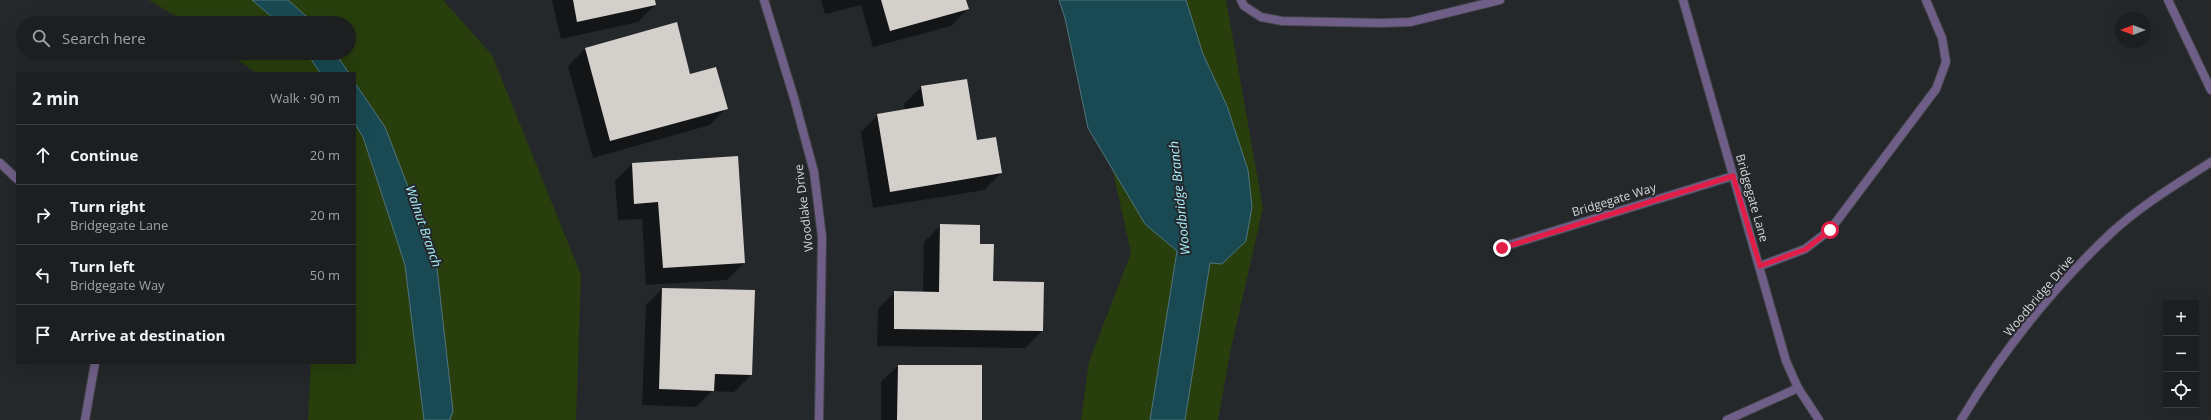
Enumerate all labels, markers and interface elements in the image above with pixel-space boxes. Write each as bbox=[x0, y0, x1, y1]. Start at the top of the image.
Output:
north arrow bbox=[2115, 12, 2151, 48]
search box bbox=[16, 16, 356, 60]
icon: search bbox=[30, 27, 52, 49]
text: Search here bbox=[62, 28, 146, 48]
text: 2 min bbox=[32, 87, 79, 110]
text: Walk · 90 m bbox=[270, 89, 340, 107]
water label: Woodbridge Branch bbox=[1164, 140, 1194, 256]
icon: ahead bbox=[32, 144, 54, 166]
text: Continue bbox=[70, 145, 138, 165]
text: 20 m bbox=[310, 146, 340, 164]
street label: Bridgegate Lane bbox=[1732, 152, 1773, 244]
street label: Woodlake Drive bbox=[790, 163, 817, 253]
street label: Bridgegate Way bbox=[1570, 178, 1659, 220]
water label: Walnut Branch bbox=[402, 183, 446, 269]
text: Turn right bbox=[70, 196, 145, 216]
icon: right bbox=[32, 204, 54, 226]
text: 20 m bbox=[310, 206, 340, 224]
text: Bridgegate Lane bbox=[70, 216, 168, 234]
route start bbox=[1821, 221, 1839, 239]
route end bbox=[1493, 239, 1511, 257]
street label: Woodbridge Drive bbox=[2000, 251, 2078, 340]
text: Turn left bbox=[70, 256, 135, 276]
icon: left bbox=[32, 264, 54, 286]
text: 50 m bbox=[310, 266, 340, 284]
text: Bridgegate Way bbox=[70, 276, 165, 294]
map controls bbox=[2163, 300, 2199, 408]
button: + bbox=[2163, 300, 2199, 336]
icon: arrive bbox=[32, 324, 54, 346]
text: Arrive at destination bbox=[70, 325, 225, 345]
button: − bbox=[2163, 336, 2199, 372]
button: locate bbox=[2163, 372, 2199, 408]

